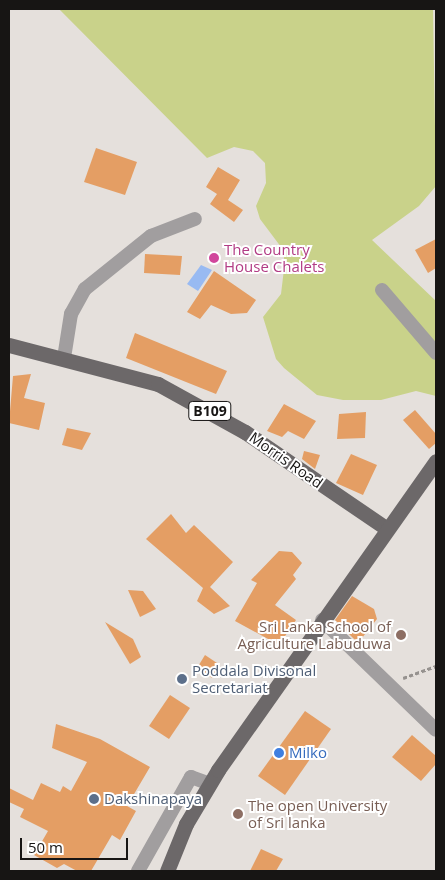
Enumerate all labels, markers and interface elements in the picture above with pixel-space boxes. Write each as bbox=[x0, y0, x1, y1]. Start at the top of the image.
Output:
place label: The Country House Chalets bbox=[224, 240, 324, 275]
marker: The Country House Chalets bbox=[208, 252, 220, 264]
road number: B109 bbox=[188, 400, 232, 422]
street label: Morris Road bbox=[246, 428, 326, 492]
place label: Sri Lanka School of Agriculture Labuduwa bbox=[237, 617, 391, 652]
marker: Sri Lanka School of Agriculture Labuduwa bbox=[395, 629, 407, 641]
place label: Poddala Divisonal Secretariat bbox=[192, 661, 316, 696]
marker: Poddala Divisonal Secretariat bbox=[176, 673, 188, 685]
place label: Milko bbox=[289, 744, 327, 762]
marker: Milko bbox=[273, 747, 285, 759]
place label: Dakshinapaya bbox=[104, 790, 202, 808]
marker: Dakshinapaya bbox=[88, 793, 100, 805]
place label: The open University of Sri lanka bbox=[248, 796, 387, 831]
marker: The open University of Sri lanka bbox=[232, 808, 244, 820]
scale bar bbox=[22, 828, 130, 860]
text: 50 m bbox=[28, 837, 63, 857]

